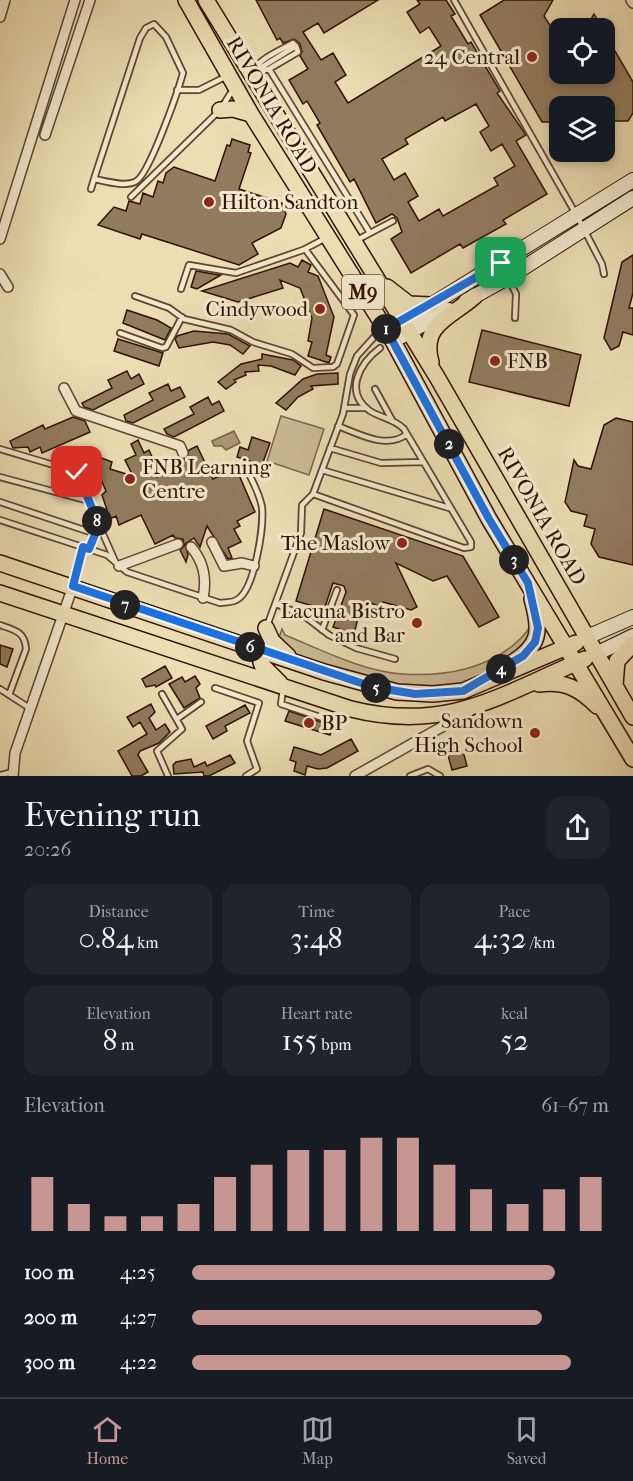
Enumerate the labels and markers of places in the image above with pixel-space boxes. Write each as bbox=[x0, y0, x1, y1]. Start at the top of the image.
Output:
place label: 24 Central bbox=[424, 45, 520, 69]
marker: 24 Central bbox=[525, 50, 539, 64]
place label: Hilton Sandton bbox=[221, 190, 358, 214]
marker: Hilton Sandton bbox=[202, 195, 216, 209]
pin bbox=[475, 237, 526, 288]
place label: Cindywood bbox=[205, 297, 309, 321]
marker: Cindywood bbox=[313, 302, 327, 316]
pin: 1 bbox=[371, 314, 401, 344]
place label: FNB bbox=[507, 349, 548, 373]
marker: FNB bbox=[488, 354, 502, 368]
pin: 2 bbox=[434, 429, 464, 459]
pin bbox=[51, 446, 102, 497]
place label: FNB Learning Centre bbox=[142, 455, 272, 503]
marker: FNB Learning Centre bbox=[123, 472, 137, 486]
pin: 8 bbox=[82, 506, 112, 536]
place label: The Maslow bbox=[281, 531, 391, 555]
marker: The Maslow bbox=[395, 536, 409, 550]
pin: 3 bbox=[499, 545, 529, 575]
pin: 7 bbox=[110, 590, 140, 620]
place label: Lacuna Bistro and Bar bbox=[280, 599, 405, 647]
marker: Lacuna Bistro and Bar bbox=[410, 616, 424, 630]
pin: 6 bbox=[235, 632, 265, 662]
pin: 4 bbox=[486, 654, 516, 684]
pin: 5 bbox=[361, 673, 391, 703]
place label: Sandown High School bbox=[414, 709, 523, 757]
place label: BP bbox=[321, 711, 348, 735]
marker: BP bbox=[302, 716, 316, 730]
marker: Sandown High School bbox=[528, 726, 542, 740]

